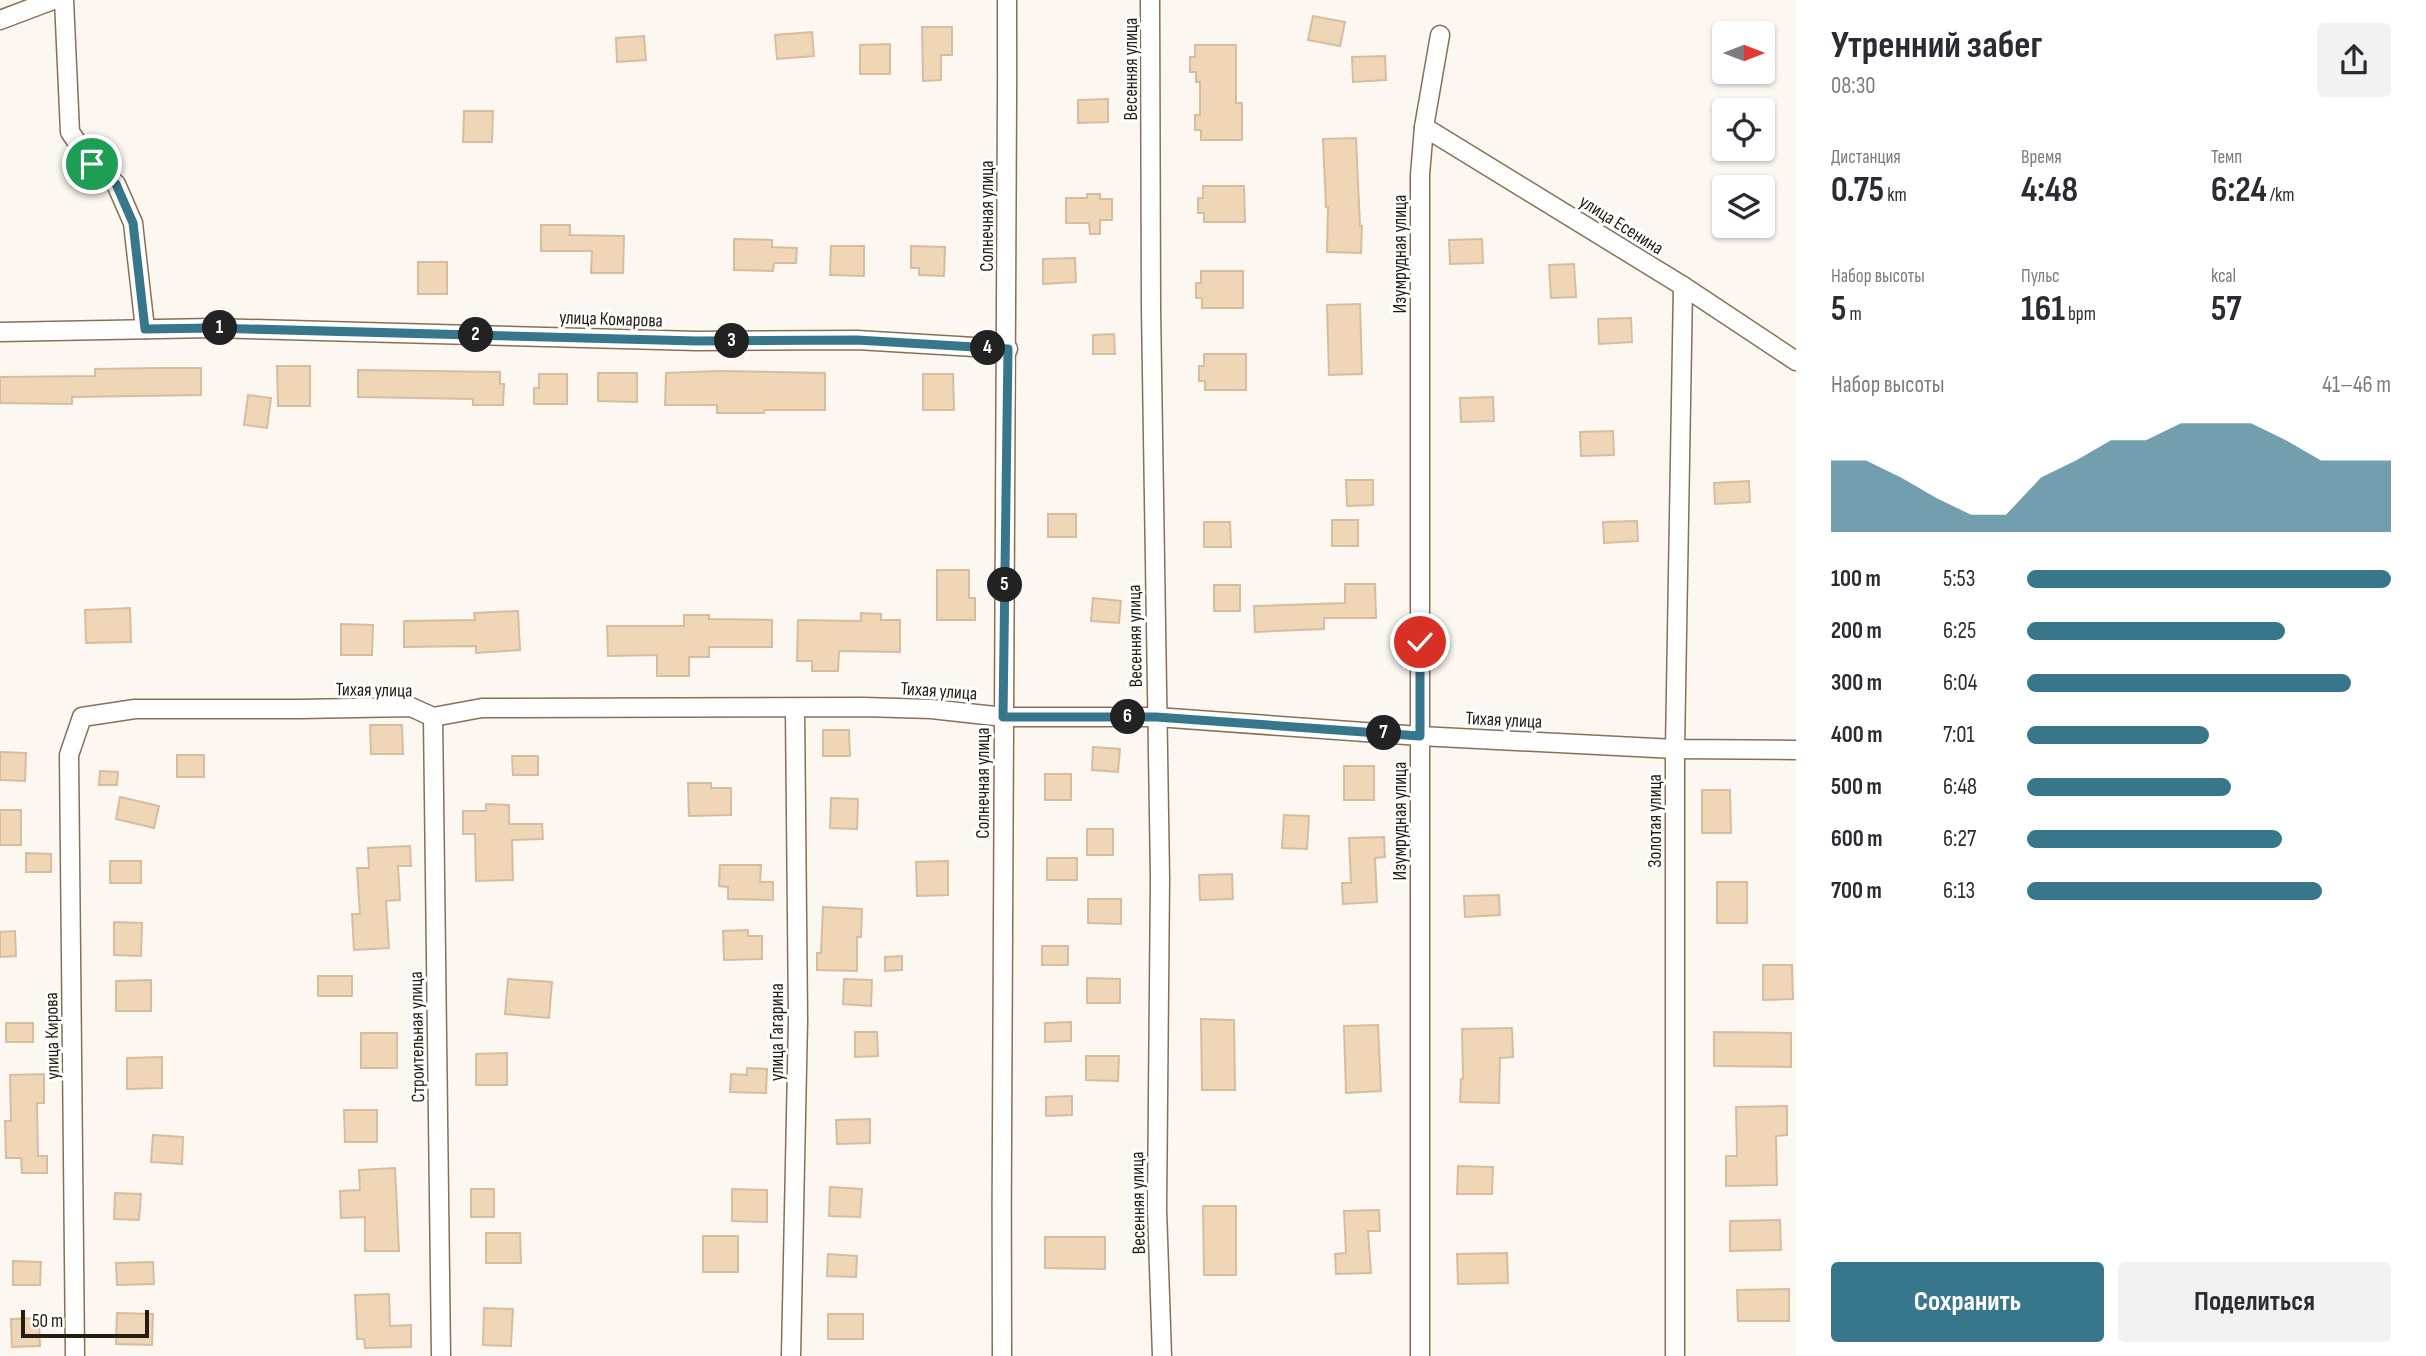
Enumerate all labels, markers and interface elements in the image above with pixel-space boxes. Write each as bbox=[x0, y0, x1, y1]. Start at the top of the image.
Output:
street label: Весенняя улица bbox=[1120, 18, 1143, 120]
north arrow bbox=[1712, 21, 1774, 84]
map controls bbox=[1712, 21, 1775, 238]
text: Утренний забег bbox=[1831, 23, 2042, 68]
button: share bbox=[2317, 23, 2391, 97]
text: 08:30 bbox=[1831, 72, 1876, 100]
button: locate bbox=[1712, 98, 1775, 161]
pin bbox=[62, 134, 122, 194]
icon: arrive bbox=[73, 145, 111, 183]
text: Дистанция bbox=[1831, 146, 1901, 169]
text: Время bbox=[2021, 146, 2062, 169]
text: Темп bbox=[2211, 146, 2242, 169]
street label: Солнечная улица bbox=[976, 160, 999, 272]
text: 0.75 bbox=[1831, 169, 1884, 212]
text: 4:48 bbox=[2021, 169, 2078, 212]
text: 6:24 bbox=[2211, 169, 2267, 212]
button: layers bbox=[1712, 175, 1775, 238]
text: km bbox=[1884, 184, 1907, 207]
text: /km bbox=[2267, 184, 2295, 207]
street label: улица Есенина bbox=[1575, 190, 1667, 260]
street label: Изумрудная улица bbox=[1389, 195, 1412, 313]
text: Набор высоты bbox=[1831, 265, 1925, 288]
text: Пульс bbox=[2021, 265, 2060, 288]
text: kcal bbox=[2211, 265, 2236, 288]
text: 5 bbox=[1831, 288, 1846, 331]
text: 161 bbox=[2021, 288, 2065, 331]
text: 57 bbox=[2211, 288, 2242, 331]
text: m bbox=[1846, 303, 1862, 326]
text: bpm bbox=[2065, 303, 2096, 326]
street label: улица Комарова bbox=[559, 306, 663, 333]
pin: 1 bbox=[202, 310, 238, 346]
text: 1 bbox=[216, 316, 223, 339]
pin: 2 bbox=[458, 318, 494, 352]
text: 2 bbox=[471, 323, 480, 346]
pin: 3 bbox=[714, 324, 750, 358]
text: 3 bbox=[727, 329, 736, 352]
pin: 4 bbox=[970, 330, 1006, 366]
text: 4 bbox=[983, 336, 992, 359]
text: Набор высоты bbox=[1831, 371, 1944, 399]
text: 41–46 m bbox=[2322, 371, 2391, 399]
text: 100 m bbox=[1831, 565, 1881, 593]
text: 5:53 bbox=[1943, 565, 1975, 593]
pin: 5 bbox=[988, 568, 1023, 602]
text: 5 bbox=[1000, 573, 1009, 596]
street label: Весенняя улица bbox=[1123, 584, 1148, 688]
pin bbox=[1390, 612, 1450, 672]
text: 200 m bbox=[1831, 617, 1882, 645]
text: 6:25 bbox=[1943, 617, 1976, 645]
icon: check bbox=[1401, 623, 1439, 661]
text: 300 m bbox=[1831, 669, 1882, 697]
text: 6:04 bbox=[1943, 669, 1977, 697]
street label: Тихая улица bbox=[900, 677, 978, 706]
street label: Тихая улица bbox=[335, 678, 413, 703]
pin: 6 bbox=[1110, 700, 1146, 734]
text: 6 bbox=[1123, 705, 1132, 728]
street label: Тихая улица bbox=[1465, 707, 1543, 734]
pin: 7 bbox=[1366, 716, 1402, 750]
text: 7 bbox=[1379, 721, 1388, 744]
text: 400 m bbox=[1831, 721, 1882, 749]
text: 7:01 bbox=[1943, 721, 1975, 749]
street label: Солнечная улица bbox=[972, 727, 995, 839]
street label: Изумрудная улица bbox=[1389, 762, 1412, 880]
text: 500 m bbox=[1831, 773, 1882, 801]
text: 6:48 bbox=[1943, 773, 1977, 801]
street label: Золотая улица bbox=[1644, 774, 1667, 868]
text: 600 m bbox=[1831, 825, 1883, 853]
text: 6:27 bbox=[1943, 825, 1976, 853]
text: 700 m bbox=[1831, 877, 1882, 905]
text: 6:13 bbox=[1943, 877, 1975, 905]
street label: Строительная улица bbox=[405, 971, 430, 1103]
street label: улица Гагарина bbox=[766, 983, 789, 1081]
street label: улица Кирова bbox=[40, 992, 65, 1080]
street label: Весенняя улица bbox=[1126, 1151, 1151, 1255]
button: Сохранить bbox=[1831, 1262, 2104, 1342]
button: Поделиться bbox=[2118, 1262, 2391, 1342]
scale bar bbox=[21, 1307, 149, 1339]
text: 50 m bbox=[32, 1310, 63, 1333]

